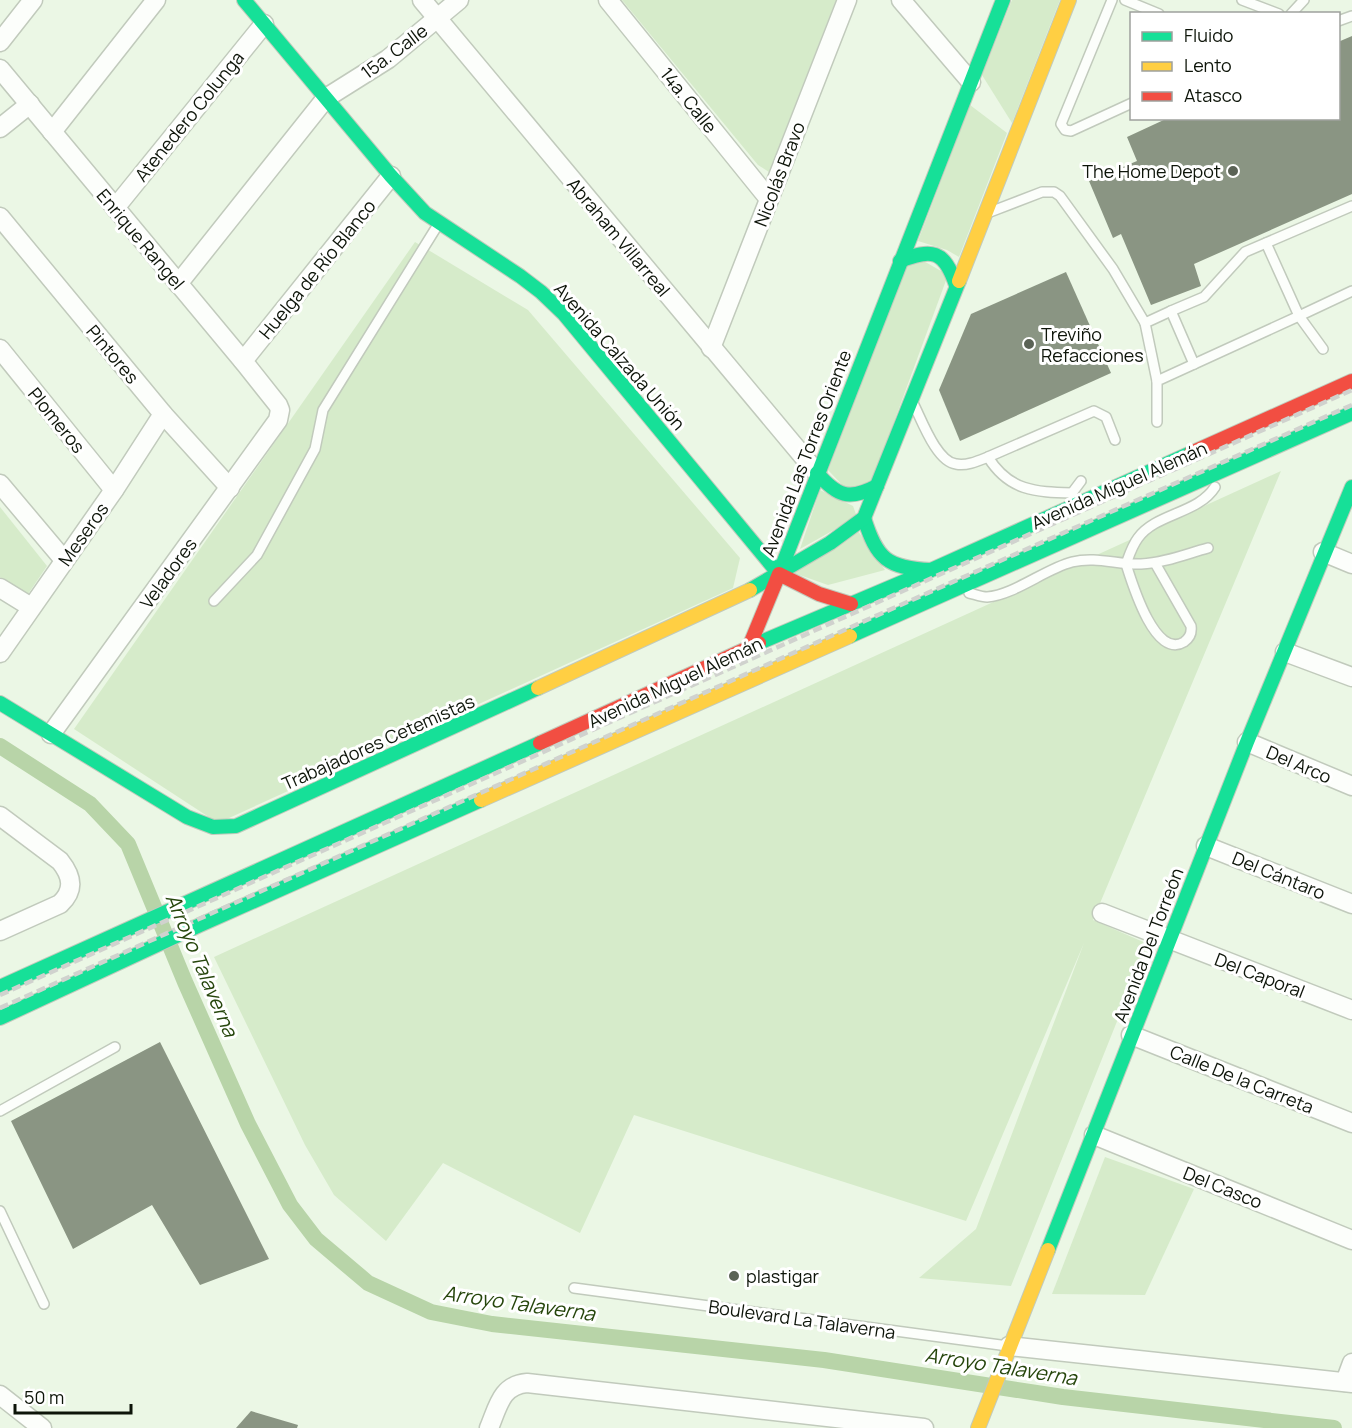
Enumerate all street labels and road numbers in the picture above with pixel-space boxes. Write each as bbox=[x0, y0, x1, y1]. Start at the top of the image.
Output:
street label: 15a. Calle bbox=[356, 18, 432, 84]
street label: Atenedero Colunga bbox=[129, 46, 249, 186]
street label: 14a. Calle bbox=[655, 62, 723, 138]
street label: Nicolás Bravo bbox=[748, 118, 810, 230]
street label: Abraham Villarreal bbox=[562, 173, 676, 301]
street label: Enrique Rangel bbox=[92, 184, 190, 294]
street label: Huelga de Río Blanco bbox=[253, 194, 381, 344]
street label: Avenida Calzada Unión bbox=[549, 277, 691, 435]
street label: Pintores bbox=[81, 320, 145, 388]
street label: Avenida Las Torres Oriente bbox=[755, 346, 857, 560]
street label: Plomeros bbox=[23, 382, 91, 458]
street label: Avenida Miguel Alemán bbox=[1027, 435, 1211, 535]
street label: Meseros bbox=[53, 498, 113, 570]
street label: Veladores bbox=[134, 533, 202, 613]
street label: Avenida Miguel Alemán bbox=[584, 631, 766, 733]
street label: Trabajadores Cetemistas bbox=[278, 689, 478, 795]
street label: Del Arco bbox=[1263, 740, 1335, 788]
street label: Del Cántaro bbox=[1229, 845, 1329, 905]
street label: Avenida Del Torreón bbox=[1107, 864, 1189, 1026]
street label: Del Caporal bbox=[1211, 947, 1309, 1003]
street label: Calle De la Carreta bbox=[1167, 1039, 1317, 1119]
street label: Del Casco bbox=[1180, 1160, 1266, 1214]
street label: Boulevard La Talaverna bbox=[707, 1294, 897, 1344]

